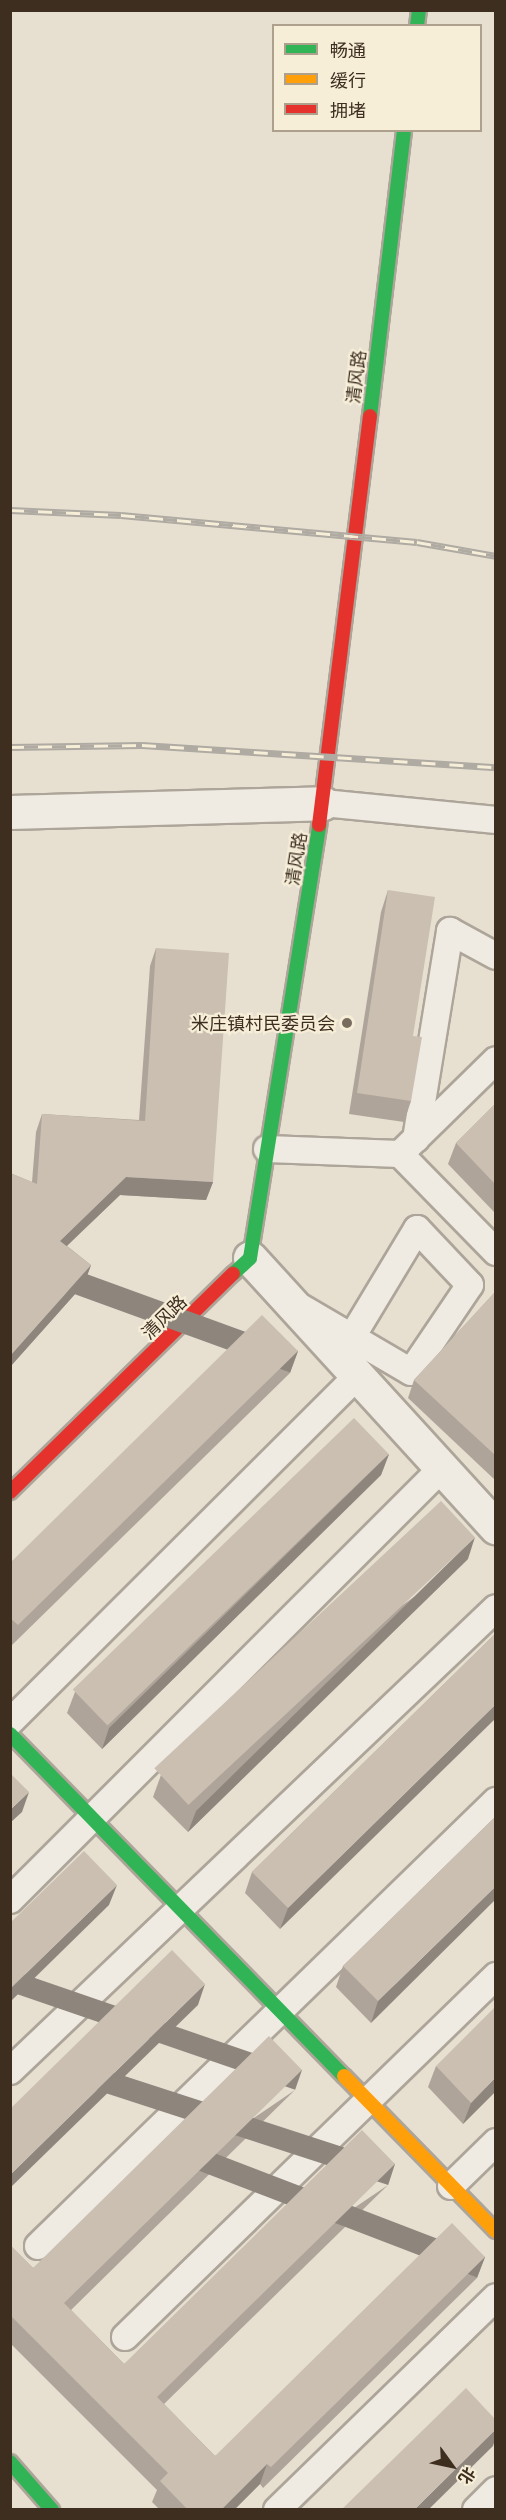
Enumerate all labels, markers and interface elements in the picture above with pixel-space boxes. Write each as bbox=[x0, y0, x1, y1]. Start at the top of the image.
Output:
legend bbox=[272, 24, 482, 132]
text: 畅通 bbox=[330, 38, 366, 62]
text: 缓行 bbox=[330, 68, 366, 92]
text: 拥堵 bbox=[330, 98, 366, 122]
street label: 清风路 bbox=[342, 349, 370, 405]
street label: 清风路 bbox=[281, 831, 311, 887]
place label: 米庄镇村民委员会 bbox=[191, 1012, 335, 1034]
marker: 米庄镇村民委员会 bbox=[340, 1016, 354, 1030]
street label: 清风路 bbox=[137, 1290, 191, 1344]
north arrow bbox=[422, 2436, 482, 2496]
text: 北 bbox=[454, 2463, 481, 2489]

